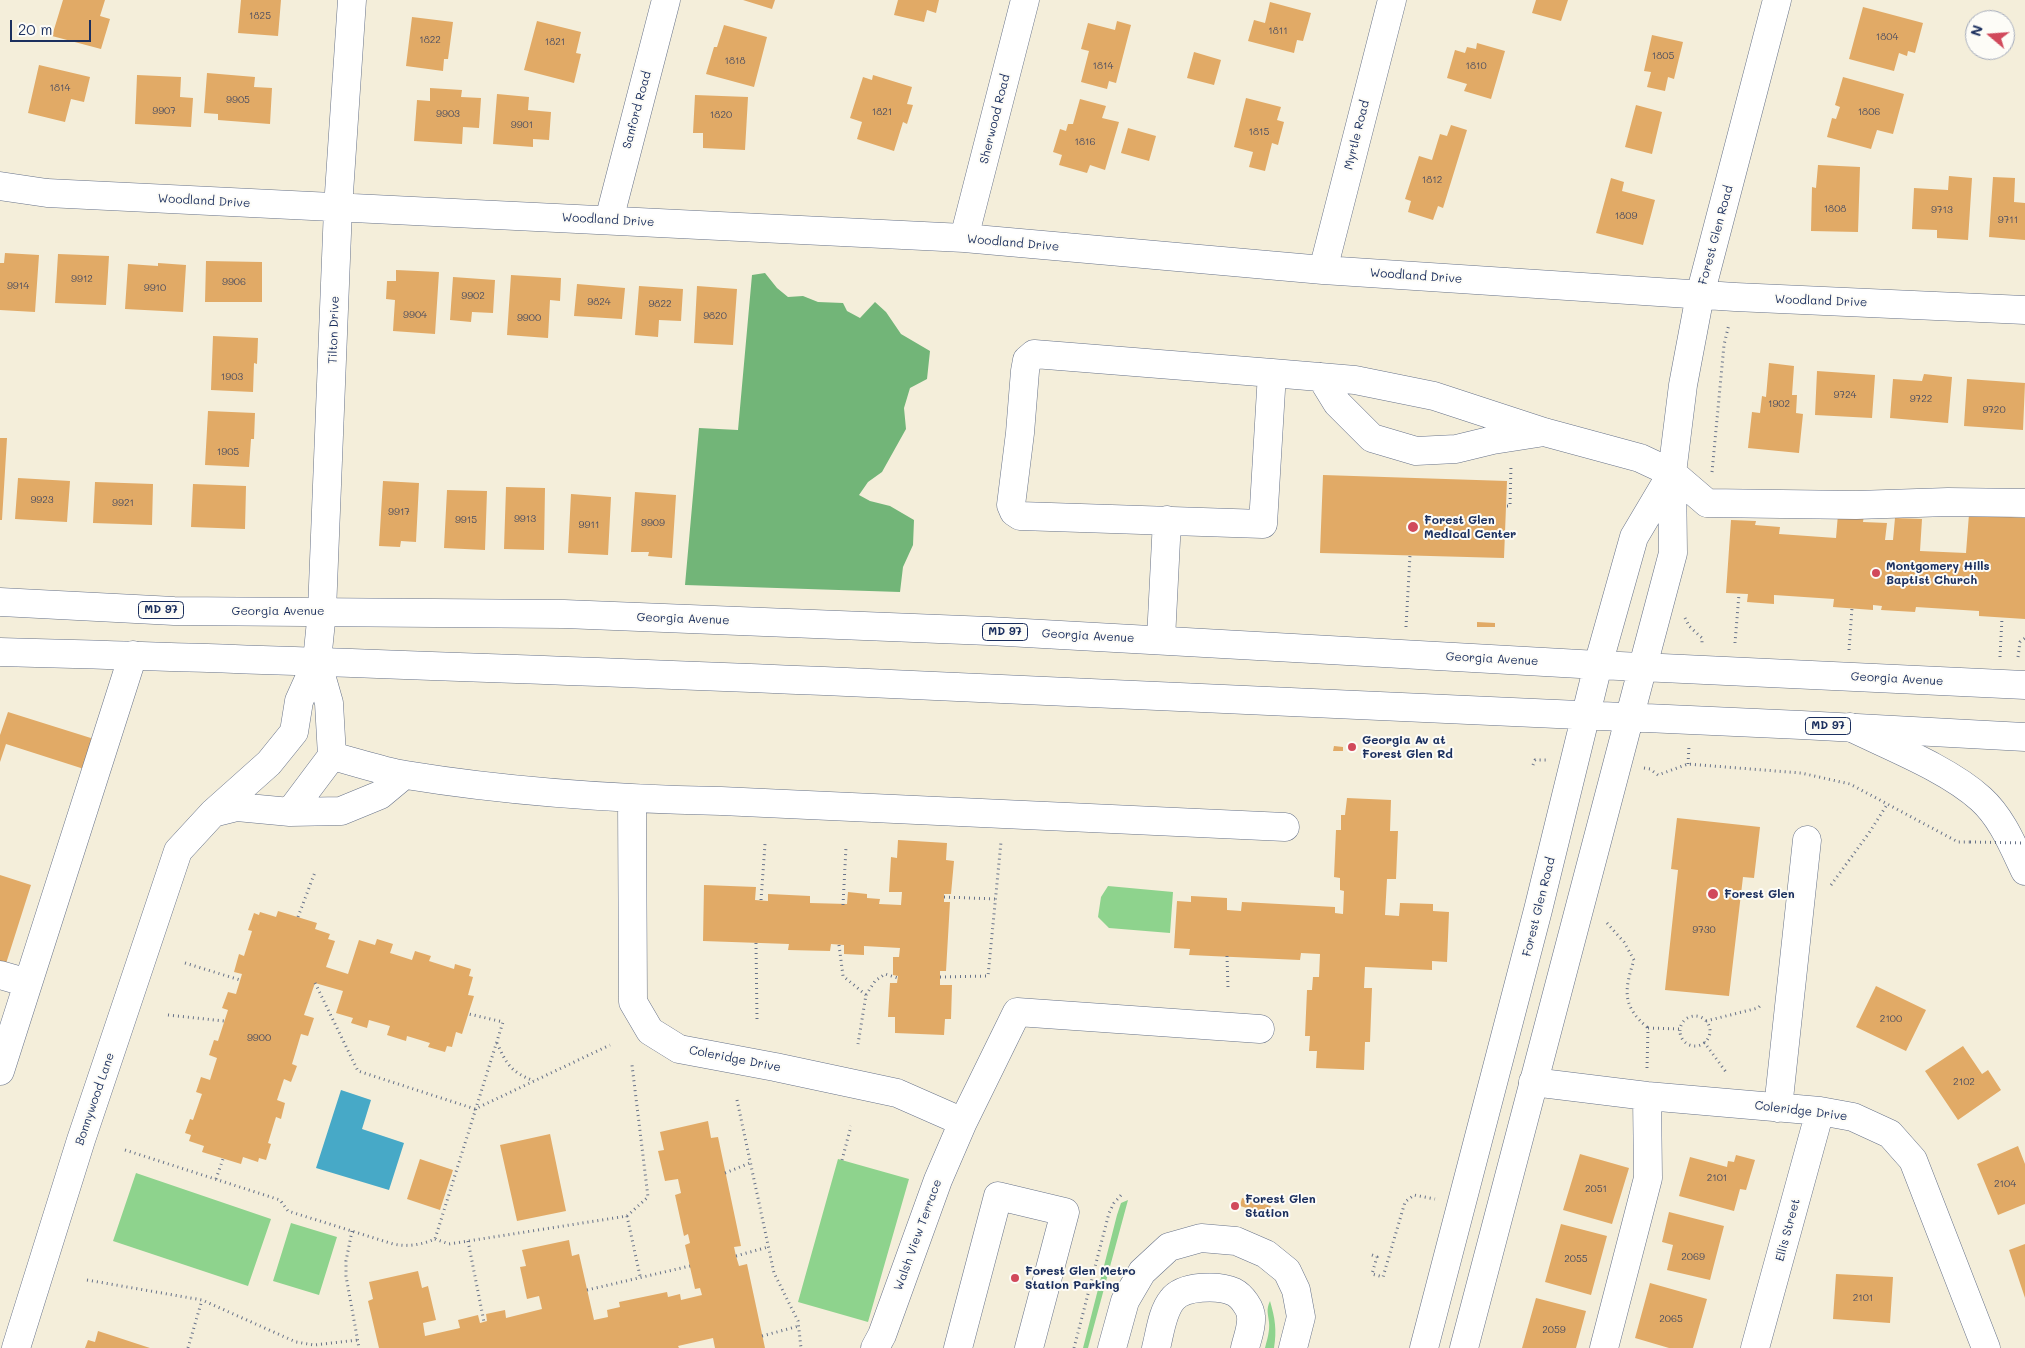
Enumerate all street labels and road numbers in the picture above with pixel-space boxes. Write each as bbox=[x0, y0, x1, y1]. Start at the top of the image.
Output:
street label: Sanford Road bbox=[620, 69, 654, 151]
street label: Sherwood Road bbox=[977, 73, 1013, 165]
street label: Myrtle Road bbox=[1341, 99, 1373, 171]
street label: Forest Glen Road bbox=[1696, 184, 1736, 286]
street label: Woodland Drive bbox=[157, 191, 251, 211]
street label: Woodland Drive bbox=[561, 210, 655, 230]
street label: Woodland Drive bbox=[966, 232, 1060, 254]
street label: Woodland Drive bbox=[1369, 266, 1463, 286]
street label: Woodland Drive bbox=[1774, 292, 1868, 310]
street label: Tilton Drive bbox=[326, 296, 342, 364]
road number: MD 97 bbox=[138, 602, 184, 618]
street label: Georgia Avenue bbox=[232, 604, 324, 618]
street label: Georgia Avenue bbox=[636, 610, 730, 628]
road number: MD 97 bbox=[982, 624, 1028, 640]
street label: Georgia Avenue bbox=[1041, 626, 1135, 646]
street label: Georgia Avenue bbox=[1445, 649, 1539, 669]
street label: Georgia Avenue bbox=[1850, 669, 1944, 689]
road number: MD 97 bbox=[1806, 718, 1850, 734]
street label: Forest Glen Road bbox=[1520, 856, 1558, 958]
street label: Coleridge Drive bbox=[688, 1043, 782, 1075]
street label: Bonnywood Lane bbox=[72, 1051, 118, 1147]
street label: Coleridge Drive bbox=[1754, 1098, 1848, 1124]
street label: Walsh View Terrace bbox=[891, 1177, 945, 1293]
street label: Ellis Street bbox=[1773, 1197, 1803, 1263]

